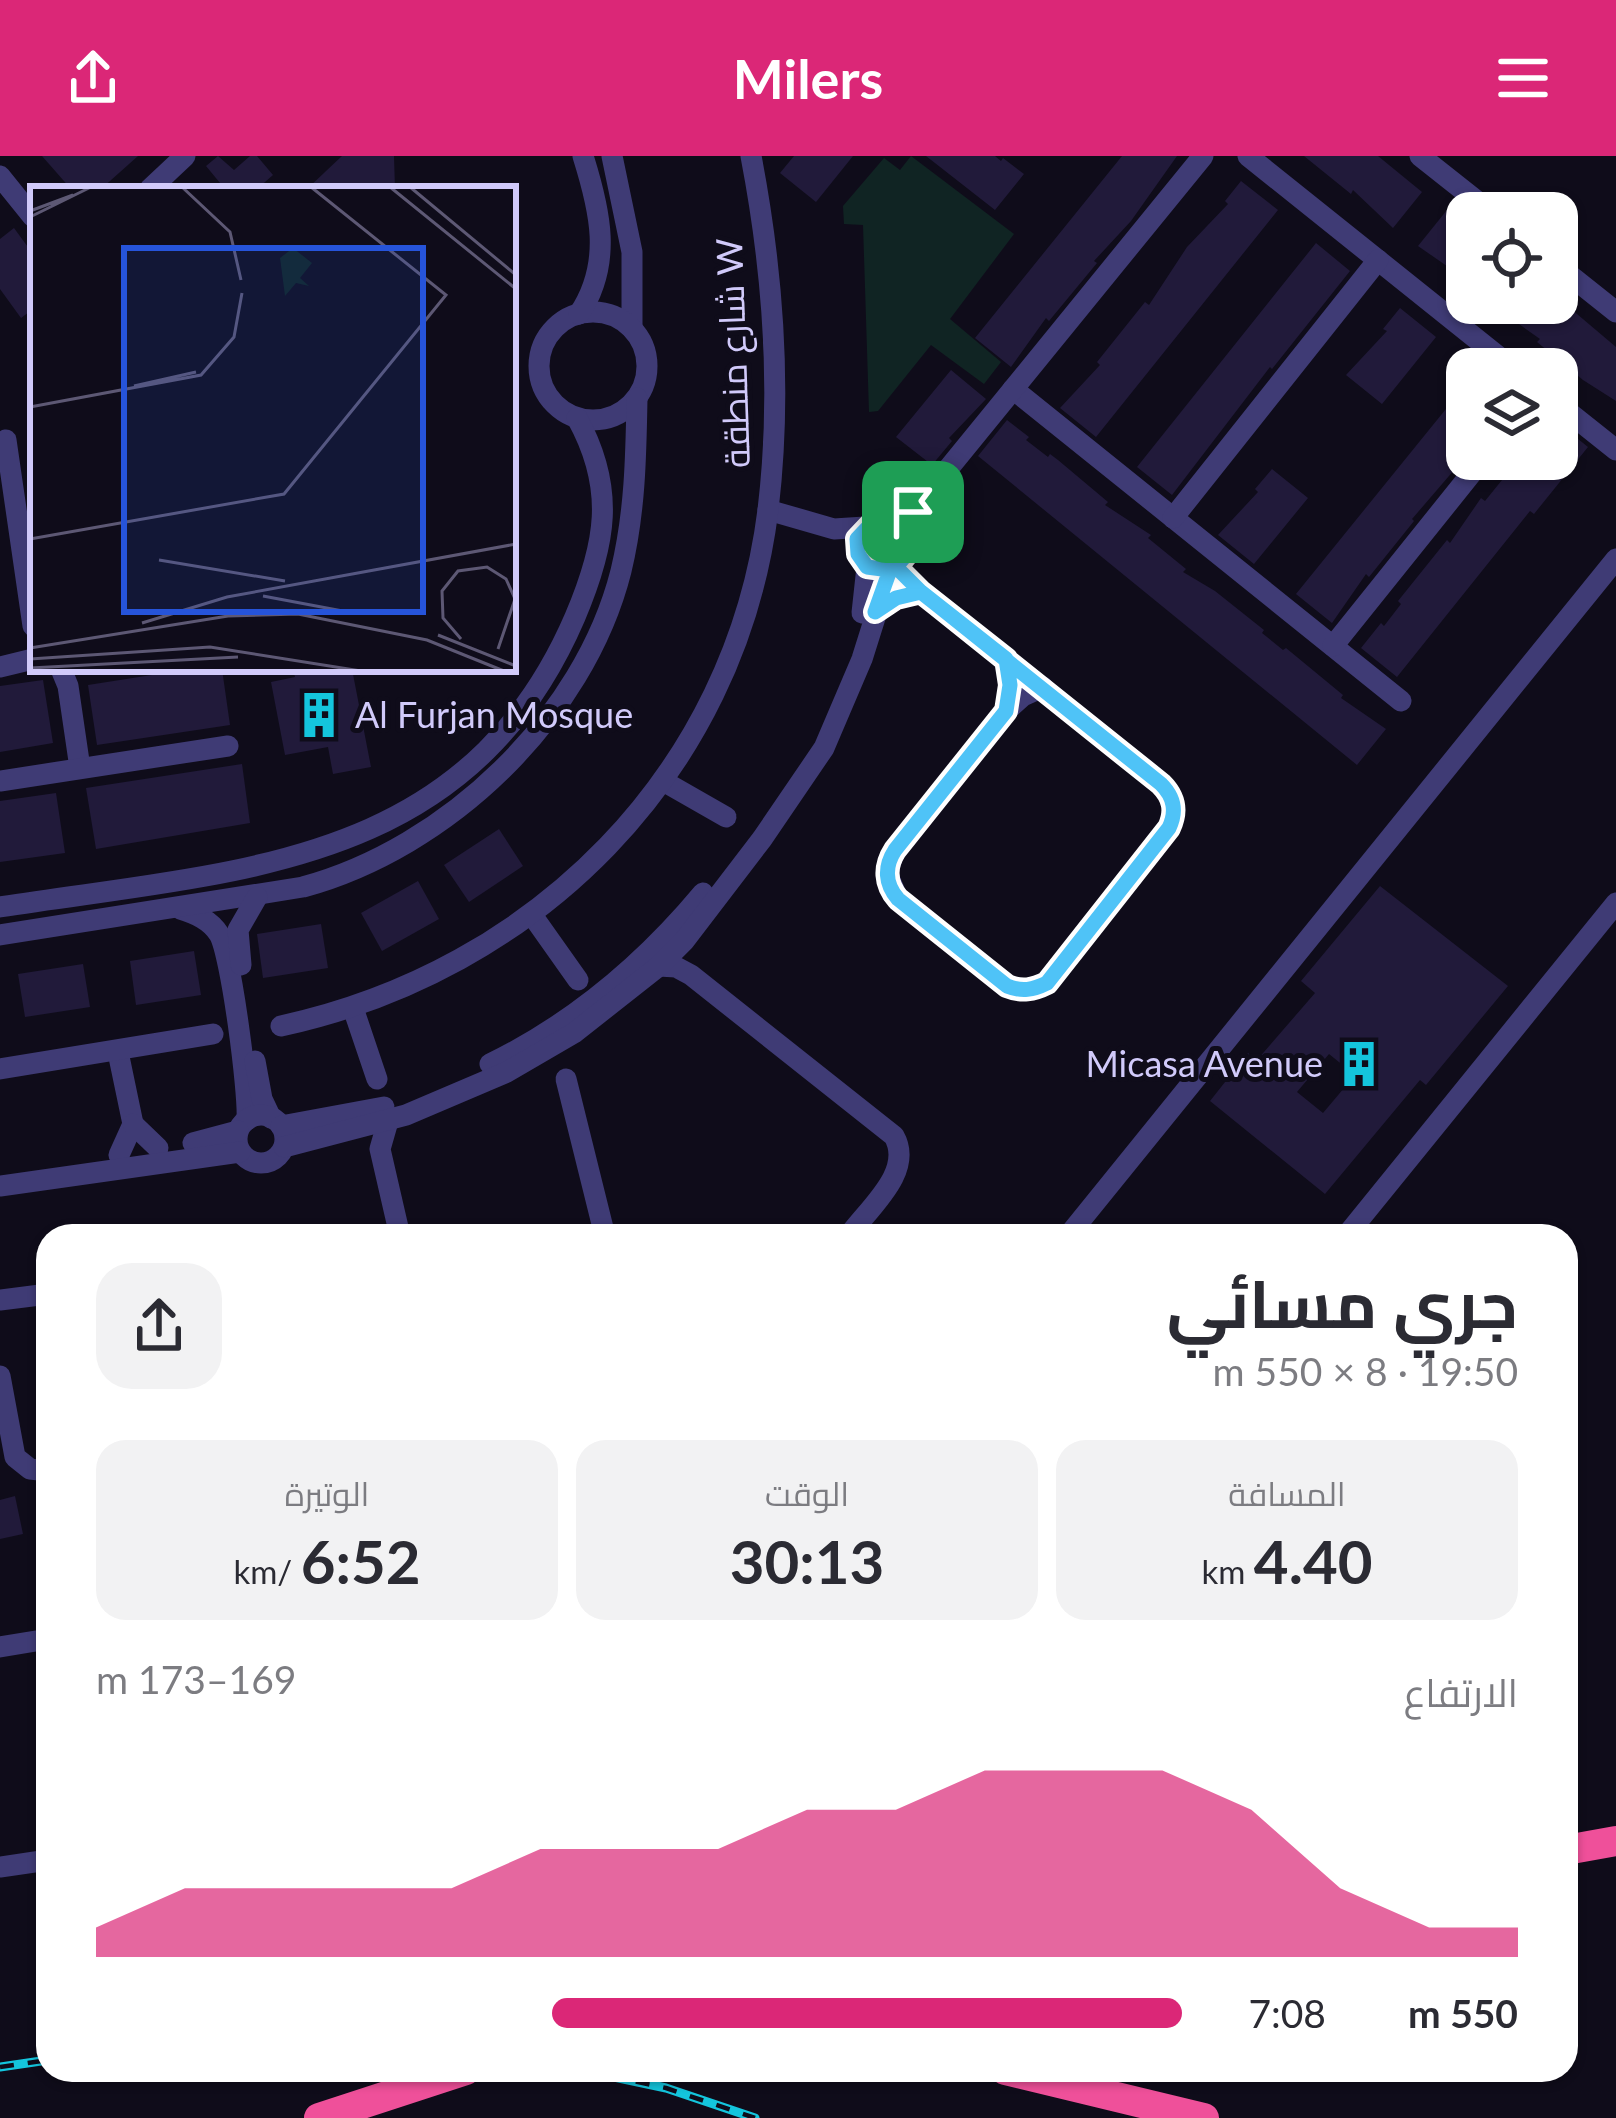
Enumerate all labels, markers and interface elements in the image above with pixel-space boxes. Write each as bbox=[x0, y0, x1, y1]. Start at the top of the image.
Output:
icon: share bbox=[60, 45, 126, 111]
icon: menu bbox=[1490, 45, 1556, 111]
text: Milers bbox=[733, 46, 883, 111]
inset map bbox=[30, 186, 516, 672]
map controls bbox=[1446, 192, 1578, 480]
button: locate bbox=[1446, 192, 1578, 324]
street label: شارع منطقة W bbox=[706, 237, 762, 469]
button: layers bbox=[1446, 348, 1578, 480]
pin bbox=[862, 461, 964, 563]
icon: arrive bbox=[880, 479, 946, 545]
building icon: Al Furjan Mosque bbox=[294, 690, 344, 740]
place label: Al Furjan Mosque bbox=[355, 692, 633, 736]
building icon: Micasa Avenue bbox=[1334, 1039, 1384, 1089]
place label: Micasa Avenue bbox=[1085, 1041, 1323, 1085]
button: share bbox=[96, 1263, 222, 1389]
text: جري مسائي bbox=[1167, 1263, 1518, 1342]
text: 19:50 · 8 × 550 m bbox=[1213, 1348, 1518, 1394]
text: الوتيرة bbox=[285, 1473, 369, 1513]
text: الوقت bbox=[765, 1473, 849, 1513]
text: المسافة bbox=[1228, 1473, 1346, 1513]
text: 6:52 bbox=[301, 1525, 421, 1597]
text: 30:13 bbox=[730, 1525, 884, 1597]
text: 4.40 bbox=[1254, 1525, 1373, 1597]
text: /km bbox=[233, 1551, 301, 1591]
text: km bbox=[1201, 1551, 1254, 1591]
text: 169–173 m bbox=[96, 1656, 296, 1702]
text: الارتفاع bbox=[1404, 1669, 1518, 1715]
text: 7:08 bbox=[1248, 1990, 1326, 2036]
text: 550 m bbox=[1408, 1990, 1518, 2036]

